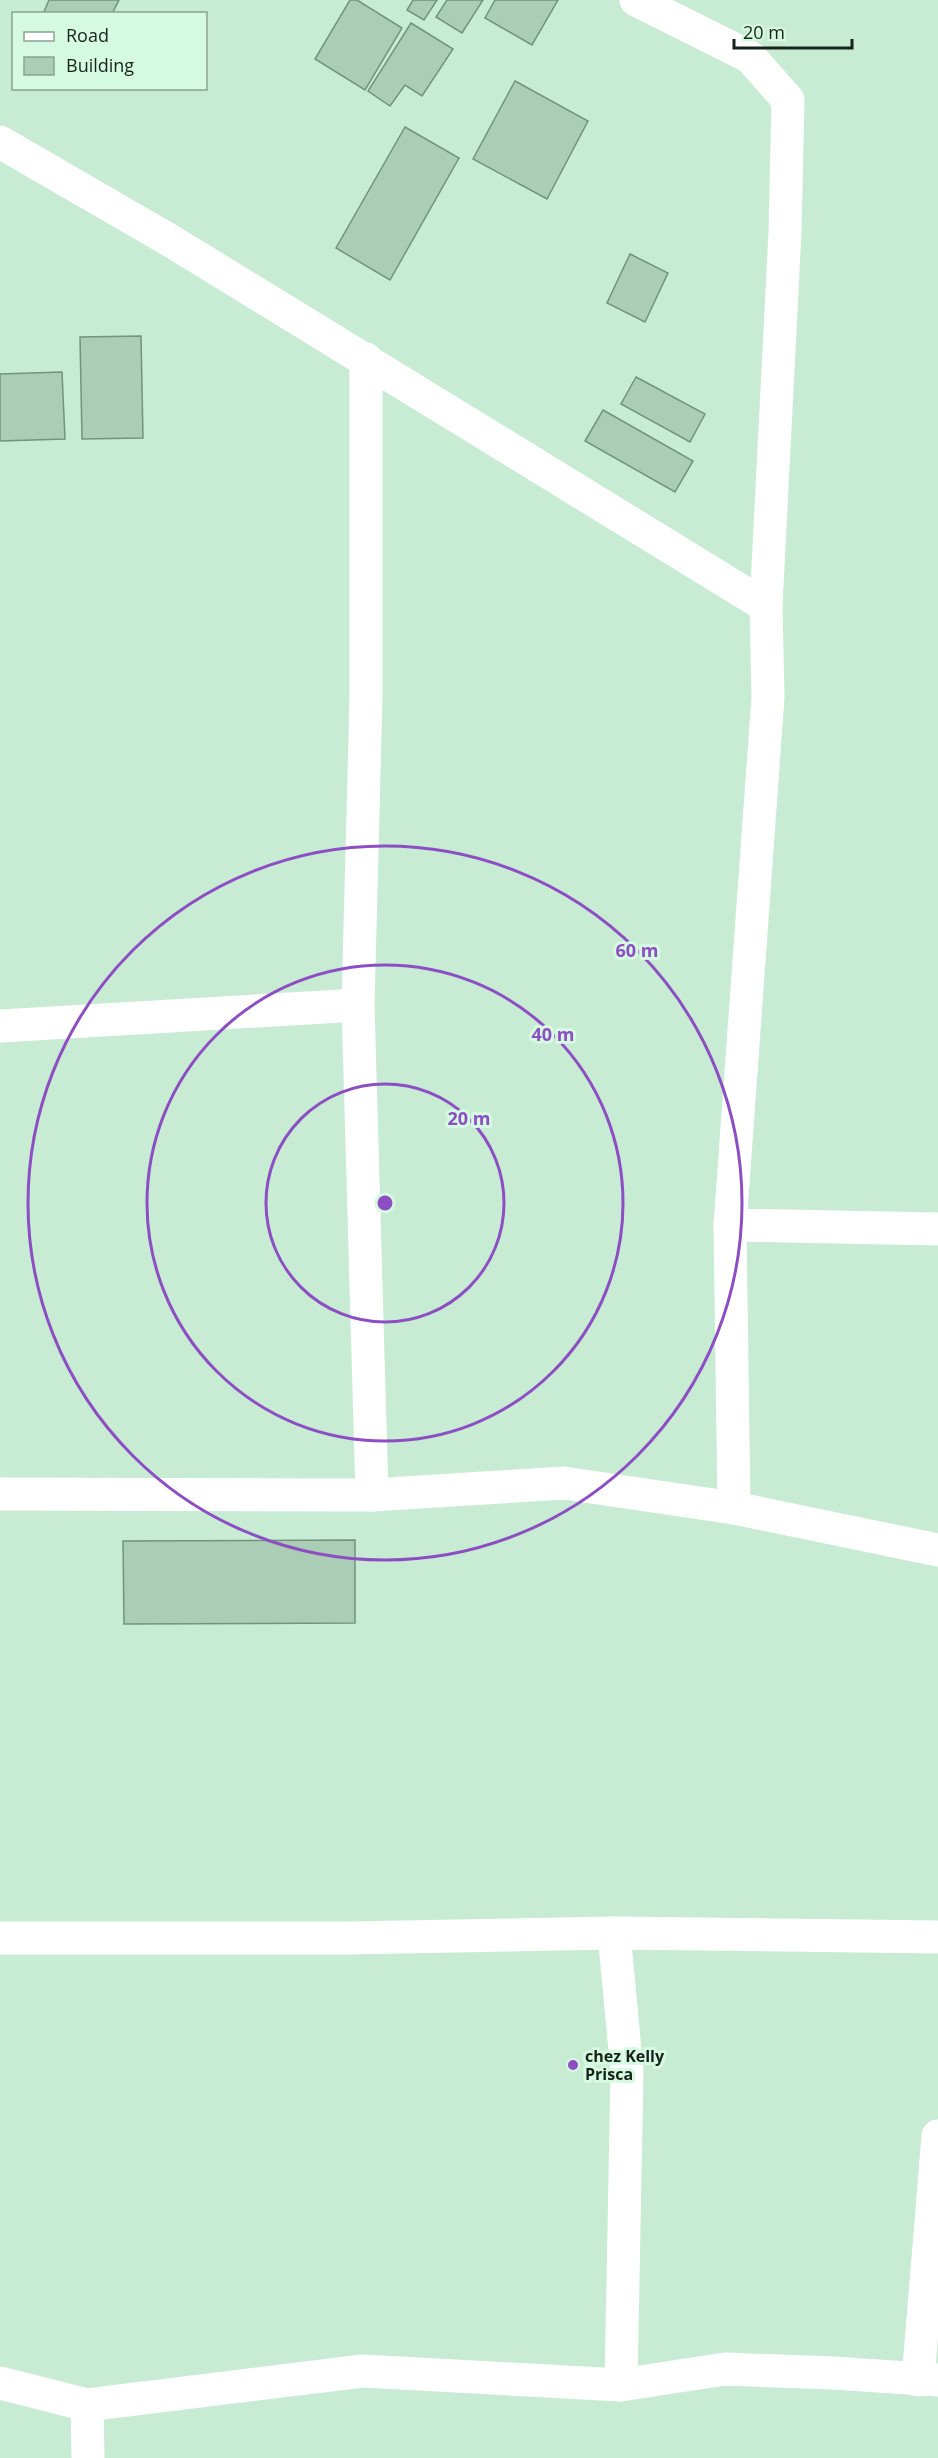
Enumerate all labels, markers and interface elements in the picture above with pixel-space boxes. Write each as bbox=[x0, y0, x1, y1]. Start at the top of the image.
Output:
legend bbox=[12, 12, 207, 90]
scale bar bbox=[734, 12, 852, 50]
text: 20 m bbox=[743, 20, 785, 44]
text: Road bbox=[66, 23, 109, 47]
text: Building bbox=[66, 53, 134, 77]
text: 60 m bbox=[616, 938, 658, 962]
text: 40 m bbox=[532, 1022, 574, 1046]
text: 20 m bbox=[448, 1106, 490, 1130]
centre of rings bbox=[375, 1193, 395, 1213]
place label: chez Kelly Prisca bbox=[585, 2045, 665, 2085]
marker: chez Kelly Prisca bbox=[566, 2058, 580, 2072]

